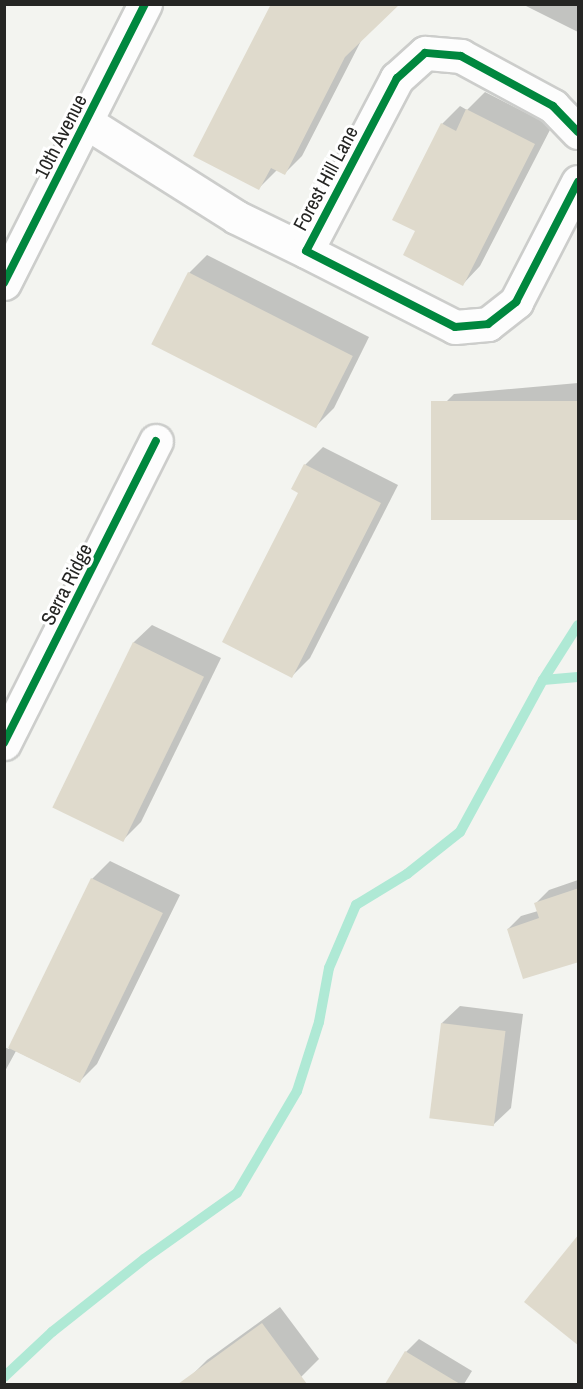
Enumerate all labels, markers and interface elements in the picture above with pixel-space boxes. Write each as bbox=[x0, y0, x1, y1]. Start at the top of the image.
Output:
street label: 10th Avenue bbox=[28, 90, 92, 182]
street label: Forest Hill Lane bbox=[287, 122, 363, 234]
street label: Serra Ridge bbox=[35, 539, 97, 629]

